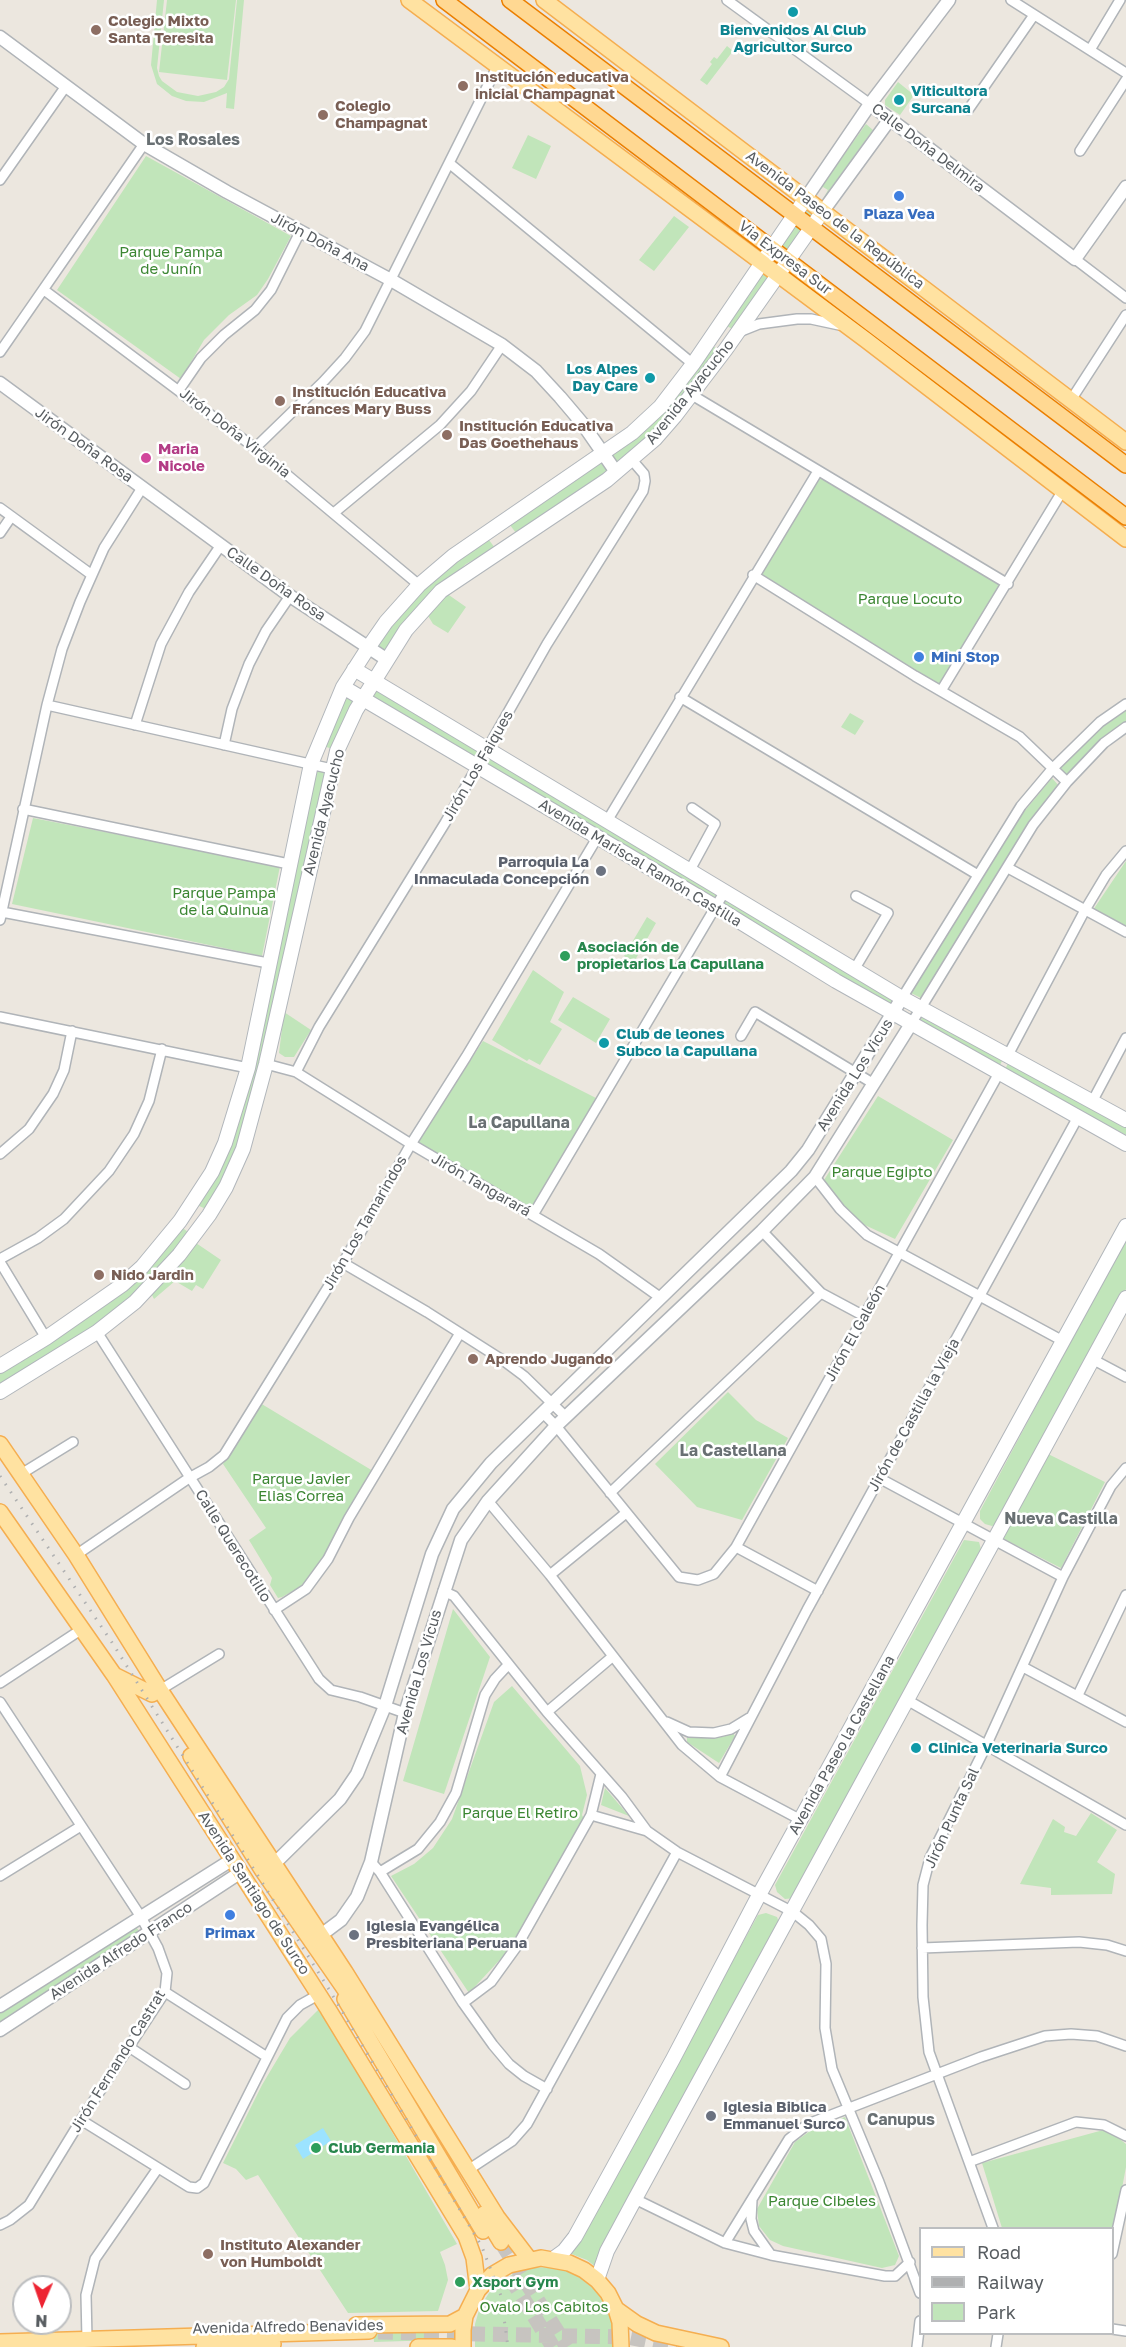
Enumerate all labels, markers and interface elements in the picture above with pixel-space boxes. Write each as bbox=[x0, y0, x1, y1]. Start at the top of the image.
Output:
marker: Bienvenidos Al Club Agricultor Surco bbox=[786, 5, 800, 19]
place label: Colegio Mixto Santa Teresita bbox=[108, 12, 213, 47]
place label: Bienvenidos Al Club Agricultor Surco bbox=[720, 21, 866, 56]
marker: Colegio Mixto Santa Teresita bbox=[89, 23, 103, 37]
place label: Institución educativa inicial Champagnat bbox=[475, 68, 629, 103]
marker: Institución educativa inicial Champagnat bbox=[456, 79, 470, 93]
place label: Viticultora Surcana bbox=[911, 82, 987, 117]
marker: Viticultora Surcana bbox=[892, 93, 906, 107]
place label: Colegio Champagnat bbox=[335, 97, 427, 132]
street label: Calle Doña Delmira bbox=[868, 100, 988, 196]
marker: Colegio Champagnat bbox=[316, 108, 330, 122]
district label: Los Rosales bbox=[146, 130, 240, 150]
street label: Avenida Paseo de la República bbox=[742, 147, 928, 293]
marker: Plaza Vea bbox=[892, 189, 906, 203]
place label: Plaza Vea bbox=[863, 205, 935, 223]
street label: Jirón Doña Ana bbox=[268, 209, 372, 275]
street label: Via Expresa Sur bbox=[735, 217, 835, 299]
park label: Parque Pampa de Junín bbox=[119, 243, 223, 278]
street label: Avenida Ayacucho bbox=[642, 336, 738, 448]
place label: Los Alpes Day Care bbox=[566, 360, 638, 395]
marker: Los Alpes Day Care bbox=[643, 371, 657, 385]
place label: Institución Educativa Frances Mary Buss bbox=[292, 383, 446, 418]
street label: Jirón Doña Virginia bbox=[176, 384, 294, 482]
marker: Institución Educativa Frances Mary Buss bbox=[273, 394, 287, 408]
street label: Jirón Doña Rosa bbox=[32, 403, 136, 487]
place label: Institución Educativa Das Goethehaus bbox=[459, 417, 613, 452]
marker: Institución Educativa Das Goethehaus bbox=[440, 428, 454, 442]
place label: Maria Nicole bbox=[158, 440, 205, 475]
marker: Maria Nicole bbox=[139, 451, 153, 465]
street label: Calle Doña Rosa bbox=[223, 543, 329, 625]
park label: Parque Locuto bbox=[858, 590, 962, 608]
place label: Mini Stop bbox=[931, 648, 1000, 666]
marker: Mini Stop bbox=[912, 650, 926, 664]
street label: Jirón Los Faiques bbox=[439, 707, 517, 825]
street label: Avenida Ayacucho bbox=[300, 747, 348, 877]
street label: Avenida Mariscal Ramón Castilla bbox=[535, 795, 745, 931]
place label: Parroquia La Inmaculada Concepción bbox=[414, 853, 589, 888]
marker: Parroquia La Inmaculada Concepción bbox=[594, 864, 608, 878]
park label: Parque Pampa de la Quinua bbox=[172, 884, 276, 919]
place label: Asociación de propietarios La Capullana bbox=[577, 938, 764, 973]
marker: Asociación de propietarios La Capullana bbox=[558, 949, 572, 963]
street label: Avenida Los Vicus bbox=[813, 1016, 897, 1134]
place label: Club de leones Subco la Capullana bbox=[616, 1025, 757, 1060]
marker: Club de leones Subco la Capullana bbox=[597, 1036, 611, 1050]
district label: La Capullana bbox=[468, 1113, 570, 1133]
street label: Jirón Tangarará bbox=[428, 1149, 534, 1221]
street label: Jirón Los Tamarindos bbox=[319, 1152, 411, 1294]
park label: Parque Egipto bbox=[831, 1163, 933, 1181]
place label: Nido Jardin bbox=[111, 1266, 194, 1284]
marker: Nido Jardin bbox=[92, 1268, 106, 1282]
street label: Jirón El Galeón bbox=[821, 1281, 889, 1385]
street label: Jirón de Castilla la Vieja bbox=[864, 1335, 964, 1495]
place label: Aprendo Jugando bbox=[485, 1350, 613, 1368]
marker: Aprendo Jugando bbox=[466, 1352, 480, 1366]
district label: La Castellana bbox=[680, 1441, 786, 1461]
park label: Parque Javier Elias Correa bbox=[252, 1470, 350, 1505]
street label: Calle Querecotillo bbox=[191, 1486, 275, 1606]
district label: Nueva Castilla bbox=[1004, 1509, 1118, 1529]
street label: Avenida Los Vicus bbox=[393, 1608, 445, 1736]
street label: Avenida Paseo la Castellana bbox=[785, 1652, 899, 1838]
place label: Clinica Veterinaria Surco bbox=[928, 1739, 1108, 1757]
marker: Clinica Veterinaria Surco bbox=[909, 1741, 923, 1755]
street label: Jirón Punta Sal bbox=[921, 1765, 983, 1871]
park label: Parque El Retiro bbox=[462, 1804, 578, 1822]
street label: Avenida Santiago de Surco bbox=[194, 1808, 314, 1978]
street label: Avenida Alfredo Franco bbox=[46, 1898, 196, 2004]
marker: Primax bbox=[223, 1908, 237, 1922]
place label: Iglesia Evangélica Presbiteriana Peruana bbox=[366, 1917, 527, 1952]
place label: Primax bbox=[205, 1924, 255, 1942]
marker: Iglesia Evangélica Presbiteriana Peruana bbox=[347, 1928, 361, 1942]
street label: Jirón Fernando Castrat bbox=[67, 1986, 169, 2136]
place label: Iglesia Biblica Emmanuel Surco bbox=[723, 2098, 845, 2133]
marker: Iglesia Biblica Emmanuel Surco bbox=[704, 2109, 718, 2123]
district label: Canupus bbox=[867, 2110, 935, 2130]
place label: Club Germania bbox=[328, 2139, 435, 2157]
marker: Club Germania bbox=[309, 2141, 323, 2155]
park label: Parque Cibeles bbox=[768, 2192, 876, 2210]
legend bbox=[919, 2227, 1114, 2335]
place label: Instituto Alexander von Humboldt bbox=[220, 2236, 361, 2271]
text: Road bbox=[977, 2241, 1021, 2263]
marker: Instituto Alexander von Humboldt bbox=[201, 2247, 215, 2261]
text: Railway bbox=[977, 2271, 1044, 2293]
place label: Xsport Gym bbox=[472, 2273, 558, 2291]
north arrow bbox=[12, 2275, 72, 2335]
marker: Xsport Gym bbox=[453, 2275, 467, 2289]
park label: Ovalo Los Cabitos bbox=[480, 2298, 608, 2316]
text: Park bbox=[977, 2301, 1016, 2323]
text: N bbox=[35, 2311, 48, 2331]
street label: Avenida Alfredo Benavides bbox=[192, 2316, 384, 2338]

